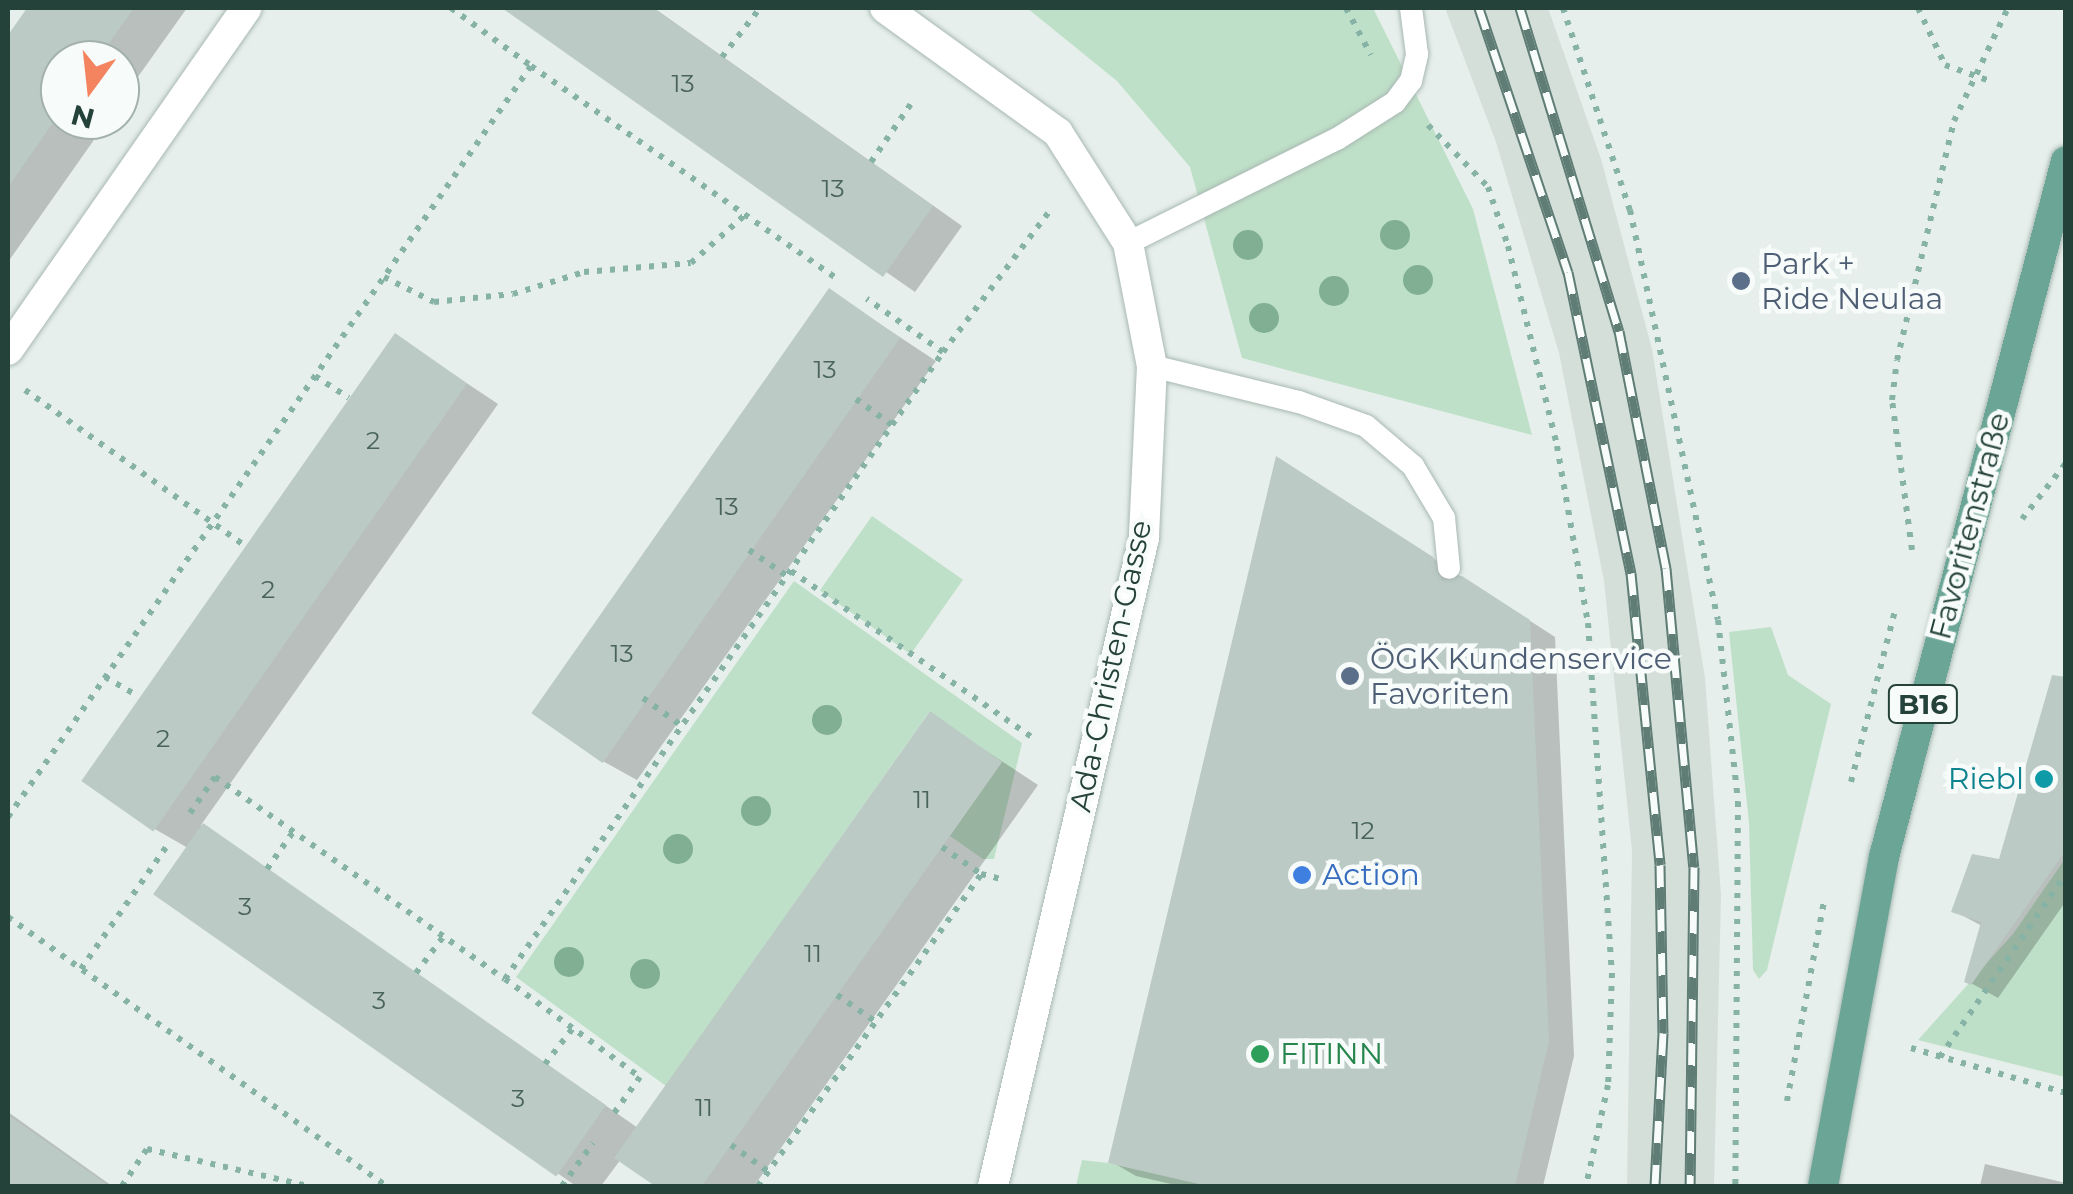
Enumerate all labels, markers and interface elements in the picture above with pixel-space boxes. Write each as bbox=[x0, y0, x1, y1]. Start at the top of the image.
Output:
north arrow bbox=[40, 40, 140, 140]
house number: 13 bbox=[671, 68, 695, 98]
text: N bbox=[67, 98, 98, 136]
house number: 13 bbox=[821, 173, 845, 203]
place label: Park + Ride Neulaa bbox=[1761, 246, 1943, 316]
marker: Park + Ride Neulaa bbox=[1730, 270, 1752, 292]
house number: 13 bbox=[813, 354, 837, 384]
street label: Favoritenstraße bbox=[1922, 409, 2018, 643]
house number: 2 bbox=[366, 425, 380, 455]
house number: 13 bbox=[715, 491, 739, 521]
street label: Ada-Christen-Gasse bbox=[1063, 517, 1159, 815]
house number: 2 bbox=[261, 574, 275, 604]
house number: 13 bbox=[610, 638, 634, 668]
place label: ÖGK Kundenservice Favoriten bbox=[1370, 641, 1672, 712]
marker: ÖGK Kundenservice Favoriten bbox=[1339, 665, 1361, 687]
road number: B16 bbox=[1886, 681, 1960, 727]
house number: 2 bbox=[156, 723, 170, 753]
place label: Riebl bbox=[1948, 761, 2024, 797]
marker: Riebl bbox=[2033, 768, 2055, 790]
house number: 11 bbox=[913, 784, 931, 814]
house number: 12 bbox=[1351, 815, 1375, 845]
place label: Action bbox=[1322, 857, 1420, 893]
marker: Action bbox=[1291, 864, 1313, 886]
house number: 3 bbox=[238, 891, 252, 921]
house number: 11 bbox=[804, 938, 822, 968]
house number: 3 bbox=[372, 985, 386, 1015]
place label: FITINN bbox=[1280, 1036, 1383, 1072]
marker: FITINN bbox=[1249, 1043, 1271, 1065]
house number: 3 bbox=[511, 1083, 525, 1113]
house number: 11 bbox=[695, 1092, 713, 1122]

